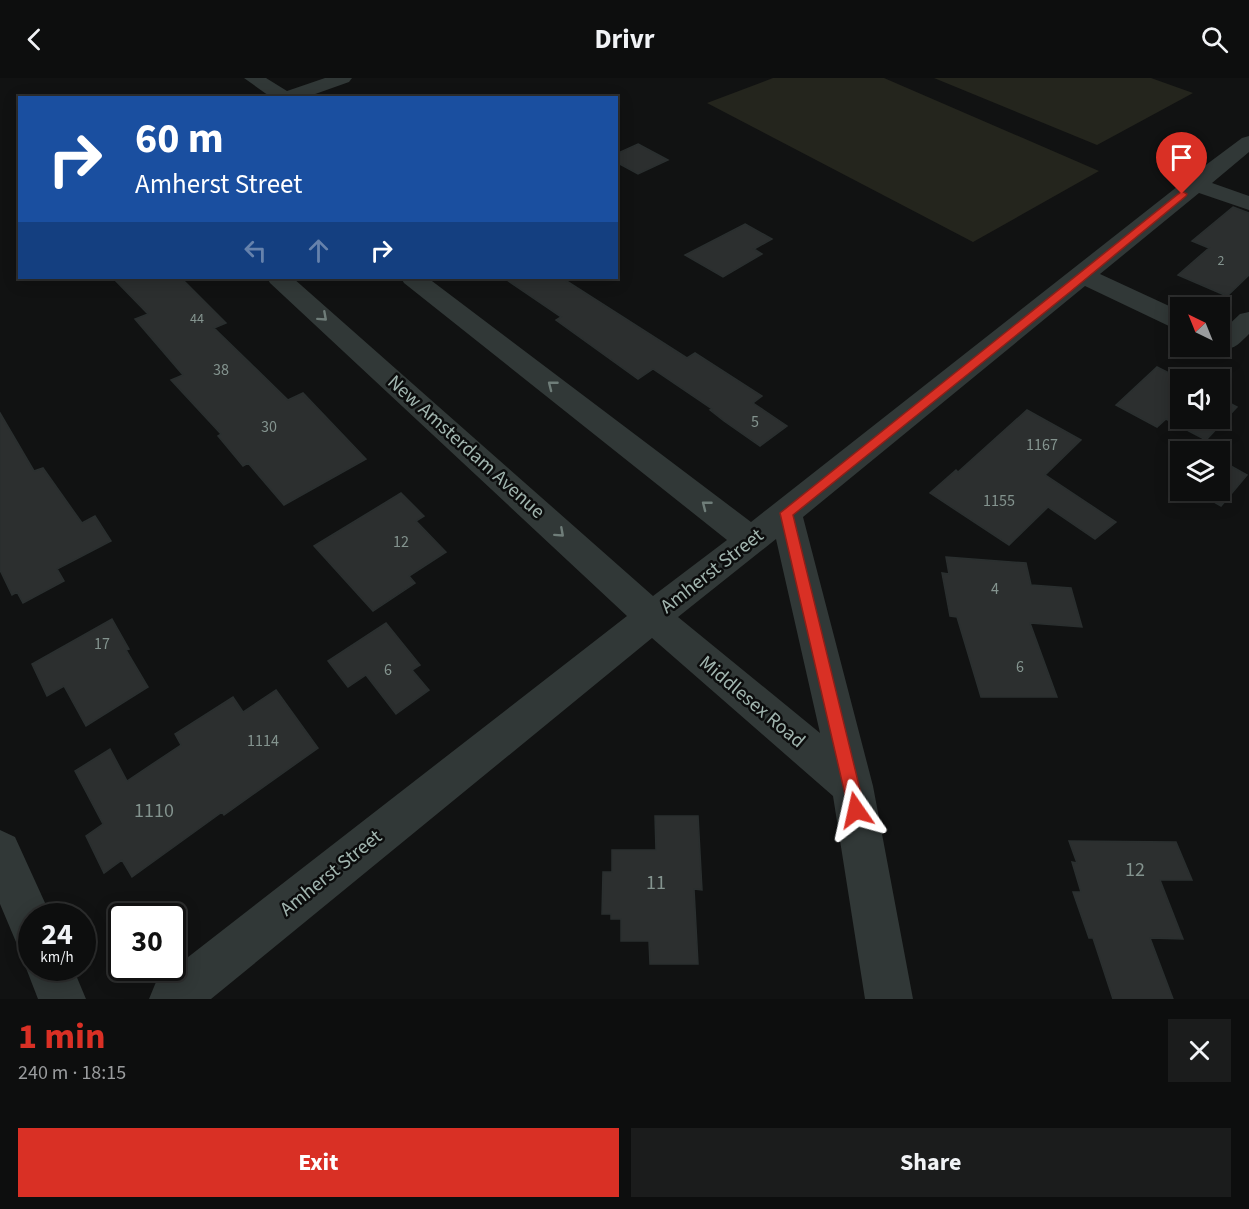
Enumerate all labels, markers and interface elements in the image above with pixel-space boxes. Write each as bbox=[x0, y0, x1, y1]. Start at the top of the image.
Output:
text: Drivr bbox=[594, 20, 655, 59]
icon: back bbox=[18, 23, 51, 56]
icon: search bbox=[1198, 23, 1231, 56]
text: 60 m bbox=[135, 109, 224, 169]
icon: right bbox=[36, 120, 114, 198]
pin bbox=[1156, 132, 1207, 194]
icon: arrive bbox=[1165, 141, 1198, 174]
text: Amherst Street bbox=[135, 165, 302, 204]
icon: left bbox=[239, 234, 272, 267]
icon: ahead bbox=[302, 234, 335, 267]
icon: right bbox=[365, 234, 398, 267]
house number: 2 bbox=[1218, 251, 1225, 271]
north arrow bbox=[1170, 297, 1230, 357]
map controls bbox=[1170, 297, 1230, 501]
house number: 44 bbox=[190, 309, 204, 329]
one-way arrow bbox=[316, 310, 326, 321]
house number: 38 bbox=[213, 359, 229, 381]
street label: New Amsterdam Avenue bbox=[381, 369, 551, 525]
button: sound bbox=[1170, 369, 1230, 429]
one-way arrow bbox=[547, 382, 558, 393]
house number: 5 bbox=[751, 411, 759, 433]
house number: 30 bbox=[261, 416, 277, 438]
house number: 1167 bbox=[1026, 434, 1058, 456]
button: layers bbox=[1170, 441, 1230, 501]
house number: 1155 bbox=[983, 490, 1015, 512]
one-way arrow bbox=[701, 501, 712, 512]
street label: Amherst Street bbox=[655, 522, 770, 620]
one-way arrow bbox=[553, 526, 564, 537]
house number: 12 bbox=[393, 531, 409, 553]
house number: 4 bbox=[991, 578, 999, 600]
house number: 17 bbox=[94, 633, 110, 655]
street label: Middlesex Road bbox=[693, 649, 811, 755]
house number: 6 bbox=[1016, 656, 1024, 678]
house number: 6 bbox=[384, 659, 392, 681]
house number: 1114 bbox=[247, 730, 279, 752]
position arrow bbox=[824, 778, 888, 842]
house number: 1110 bbox=[134, 797, 174, 825]
street label: Amherst Street bbox=[274, 823, 388, 923]
house number: 12 bbox=[1125, 856, 1145, 884]
house number: 11 bbox=[646, 869, 666, 897]
speed limit sign: 30 bbox=[108, 903, 186, 981]
text: 24 bbox=[41, 913, 73, 956]
text: km/h bbox=[40, 947, 74, 968]
text: 1 min bbox=[18, 1011, 106, 1062]
button: close bbox=[1168, 1019, 1231, 1082]
text: 240 m · 18:15 bbox=[18, 1059, 126, 1087]
button: Exit bbox=[18, 1128, 619, 1197]
button: Share bbox=[631, 1128, 1231, 1197]

